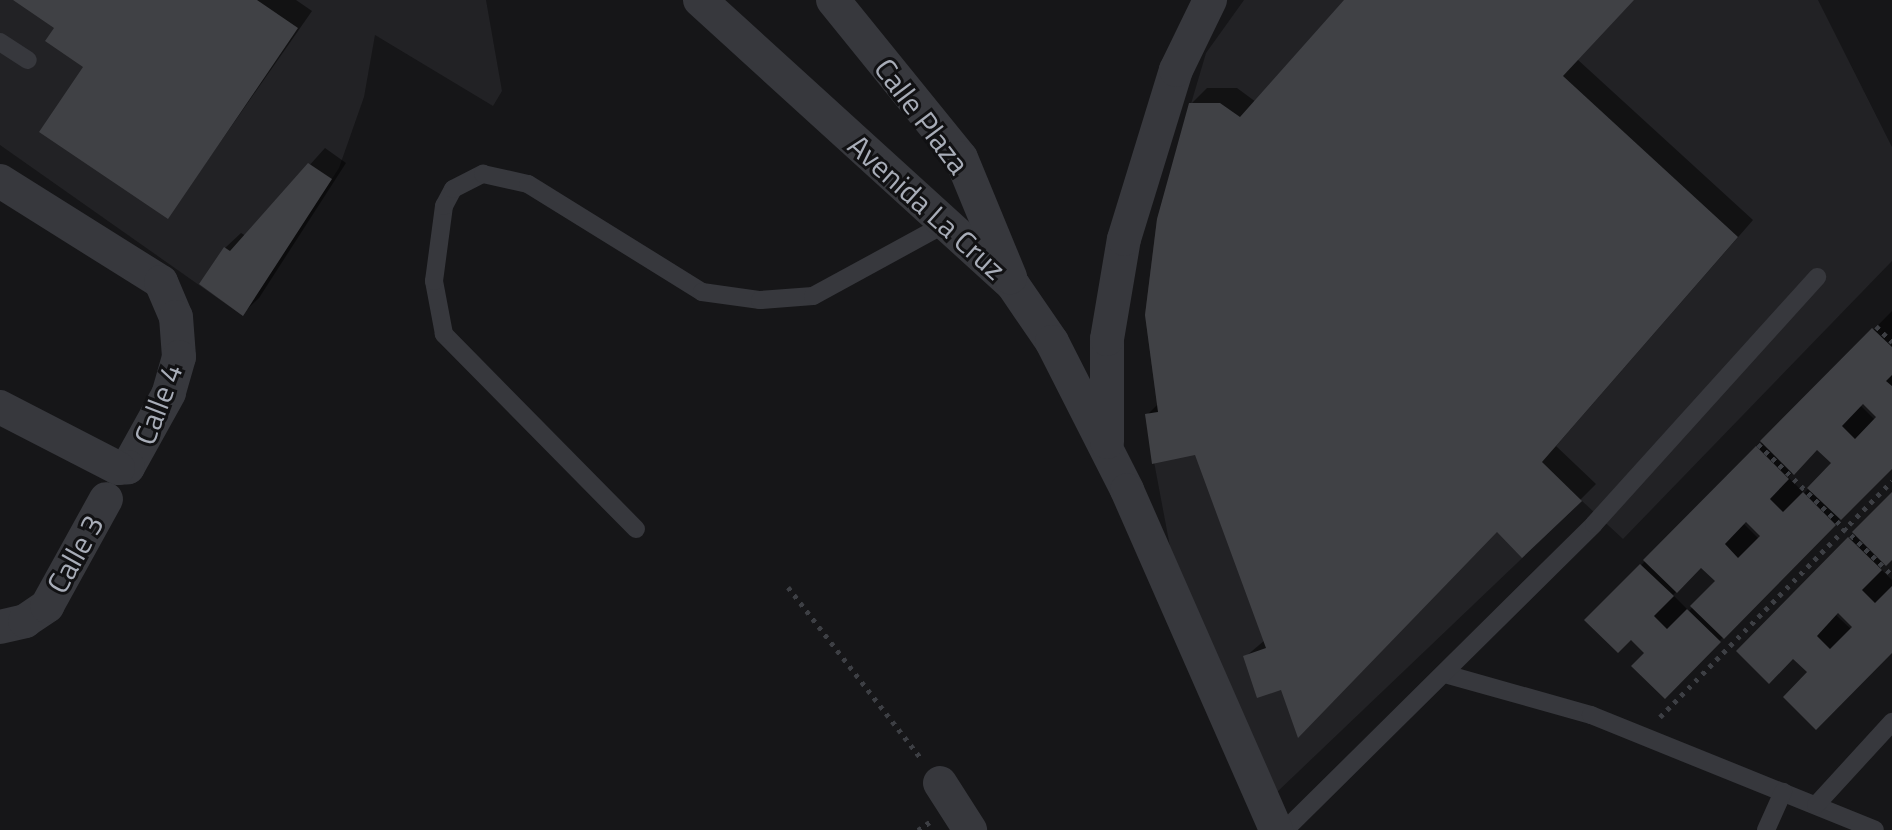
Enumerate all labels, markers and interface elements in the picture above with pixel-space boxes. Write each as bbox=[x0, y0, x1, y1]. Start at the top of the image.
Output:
street label: Calle Plaza bbox=[867, 51, 977, 181]
street label: Avenida La Cruz bbox=[841, 127, 1013, 287]
street label: Calle 4 bbox=[126, 358, 190, 450]
street label: Calle 3 bbox=[39, 509, 111, 599]

